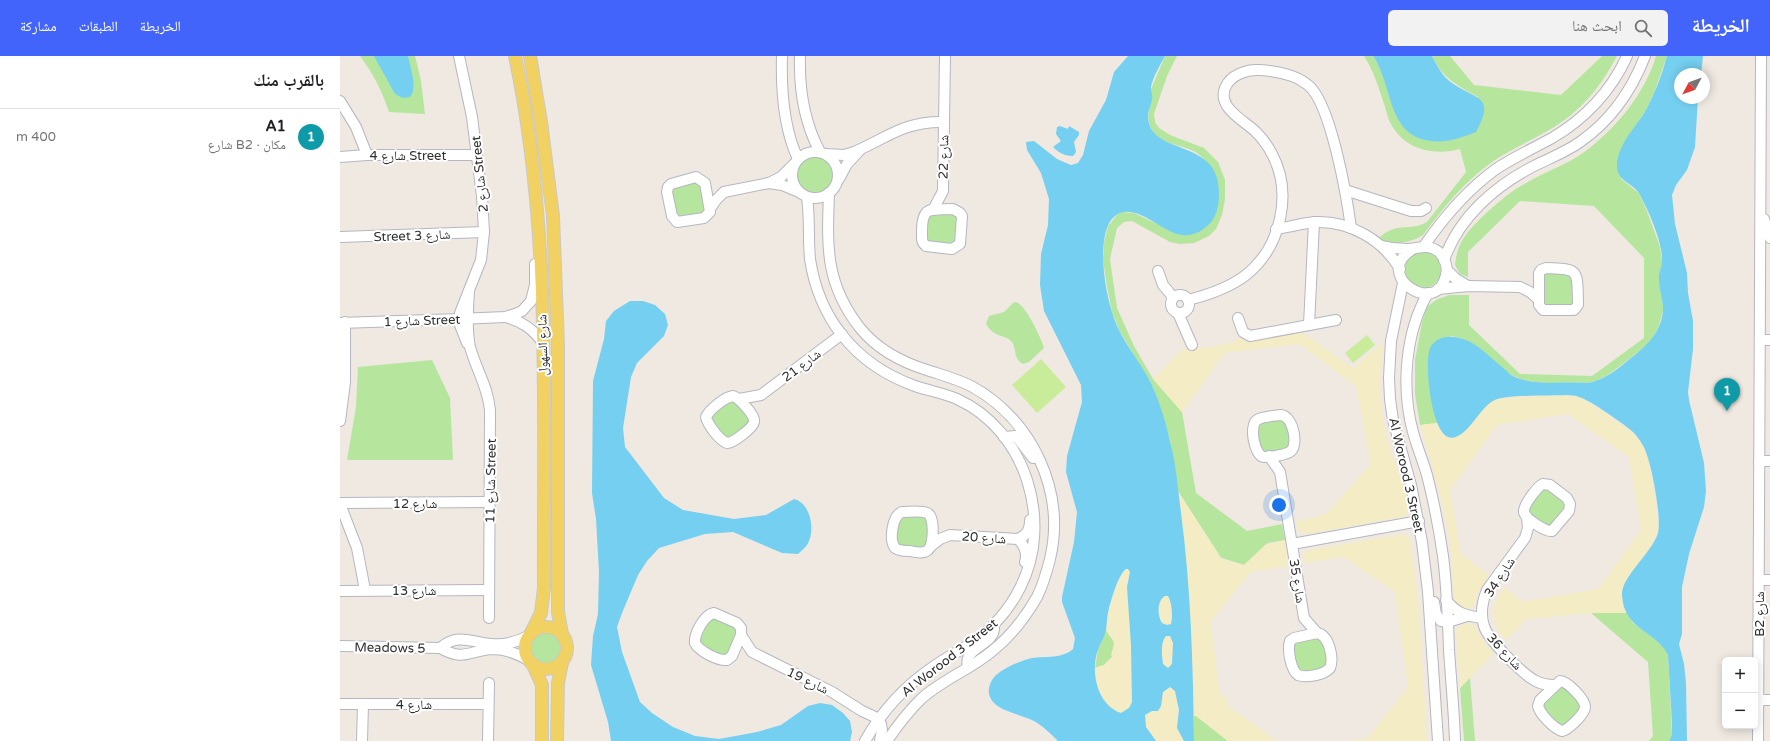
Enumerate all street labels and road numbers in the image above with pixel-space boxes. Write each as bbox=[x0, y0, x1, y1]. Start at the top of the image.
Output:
street label: شارع 2 Street bbox=[468, 135, 493, 213]
street label: شارع 22 bbox=[936, 135, 953, 179]
street label: شارع 4 Street bbox=[370, 148, 446, 165]
street label: Street شارع 3 bbox=[373, 227, 451, 246]
street label: شارع 1 Street bbox=[383, 312, 461, 331]
street label: شارع السهول bbox=[534, 314, 553, 376]
street label: شارع 21 bbox=[779, 346, 825, 386]
street label: Al Worood 3 Street bbox=[1385, 416, 1427, 534]
street label: شارع 11 Street bbox=[482, 438, 501, 524]
street label: شارع 12 bbox=[393, 496, 437, 513]
street label: شارع 20 bbox=[961, 528, 1007, 549]
street label: شارع 34 bbox=[1481, 555, 1519, 601]
street label: شارع 35 bbox=[1285, 558, 1308, 605]
street label: شارع 13 bbox=[392, 583, 436, 600]
street label: B2 شارع bbox=[1752, 591, 1769, 637]
street label: Al Worood 3 Street bbox=[898, 615, 1001, 700]
street label: شارع 36 bbox=[1483, 630, 1525, 674]
street label: Meadows 5 bbox=[354, 639, 426, 657]
street label: شارع 19 bbox=[784, 664, 831, 699]
street label: شارع 4 bbox=[396, 697, 432, 714]

